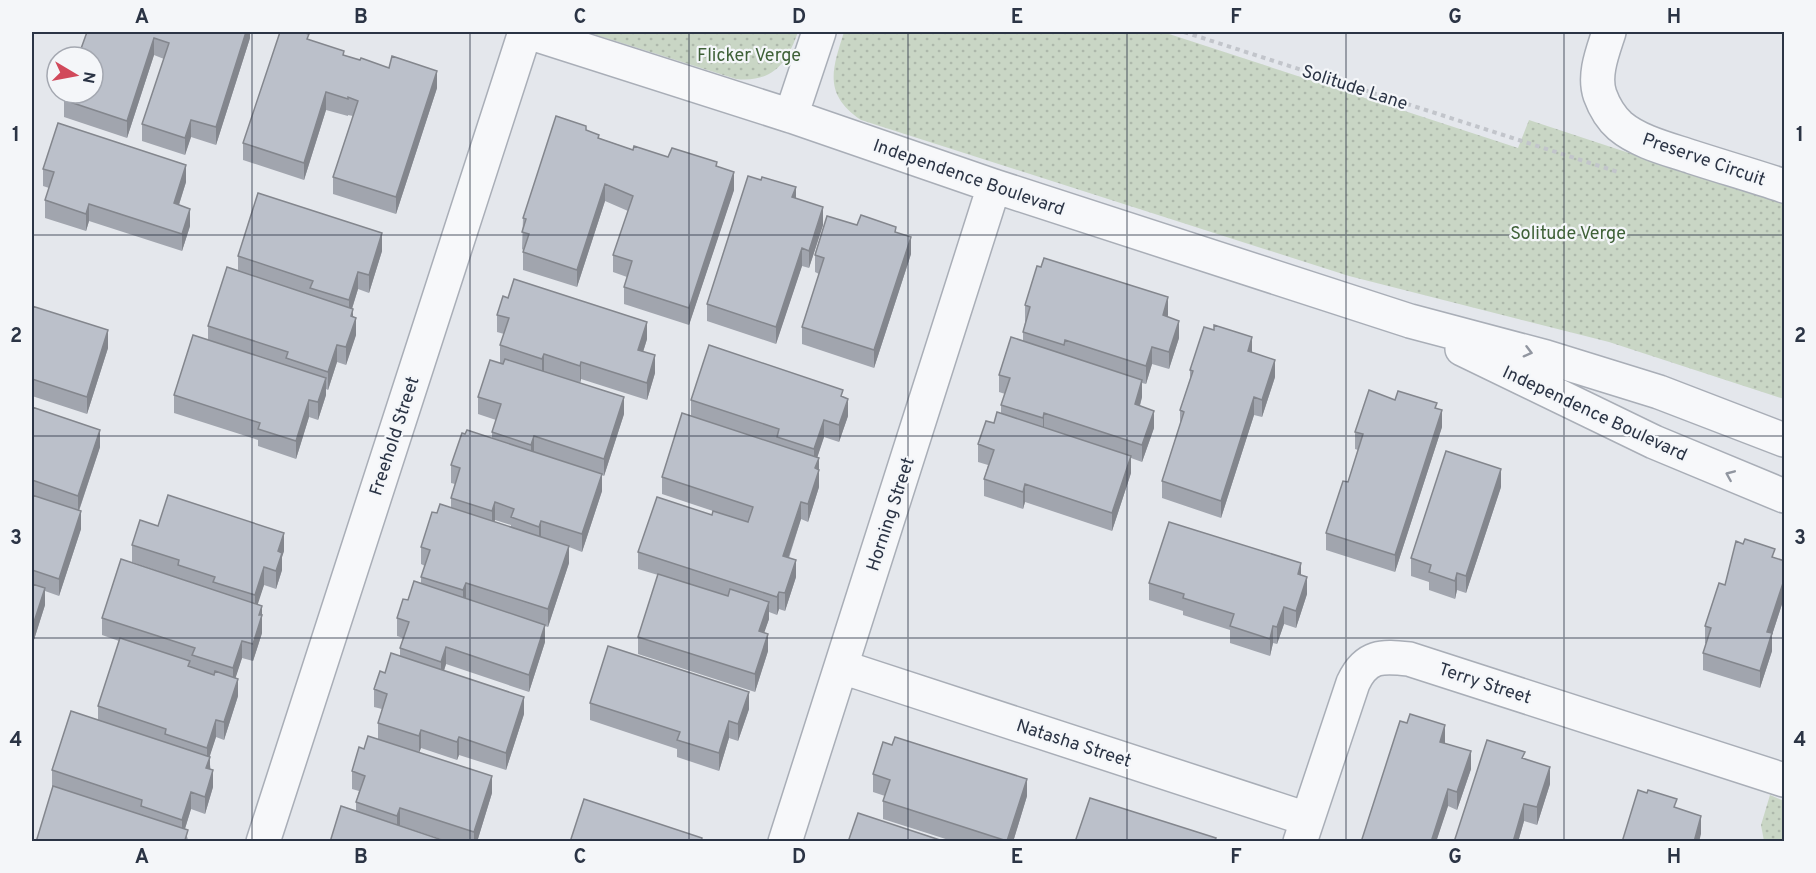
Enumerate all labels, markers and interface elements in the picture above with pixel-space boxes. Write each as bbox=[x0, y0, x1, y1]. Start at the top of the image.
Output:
text: A bbox=[135, 5, 149, 31]
text: B bbox=[354, 5, 368, 31]
text: C bbox=[574, 5, 586, 31]
text: D bbox=[792, 5, 806, 31]
text: E bbox=[1011, 5, 1023, 31]
text: F bbox=[1230, 5, 1242, 31]
text: G bbox=[1448, 5, 1462, 31]
text: H bbox=[1667, 5, 1681, 31]
north arrow bbox=[45, 45, 105, 105]
park label: Flicker Verge bbox=[697, 45, 801, 68]
street label: Solitude Lane bbox=[1299, 60, 1410, 116]
text: N bbox=[77, 70, 99, 85]
text: 1 bbox=[12, 123, 20, 149]
text: 1 bbox=[1796, 123, 1804, 149]
street label: Preserve Circuit bbox=[1639, 129, 1768, 192]
street label: Independence Boulevard bbox=[870, 135, 1067, 222]
park label: Solitude Verge bbox=[1510, 223, 1626, 246]
text: 2 bbox=[10, 324, 22, 350]
text: 2 bbox=[1794, 324, 1806, 350]
one-way arrow bbox=[1523, 344, 1533, 357]
street label: Independence Boulevard bbox=[1498, 361, 1690, 467]
street label: Freehold Street bbox=[365, 374, 426, 499]
street label: Horning Street bbox=[862, 455, 921, 574]
one-way arrow bbox=[1725, 470, 1736, 482]
text: 3 bbox=[10, 526, 22, 552]
text: 3 bbox=[1794, 526, 1806, 552]
street label: Terry Street bbox=[1435, 659, 1534, 710]
street label: Natasha Street bbox=[1013, 715, 1134, 774]
text: 4 bbox=[10, 728, 22, 754]
text: 4 bbox=[1794, 728, 1806, 754]
text: A bbox=[135, 845, 149, 871]
text: B bbox=[354, 845, 368, 871]
text: C bbox=[574, 845, 586, 871]
text: D bbox=[792, 845, 806, 871]
text: E bbox=[1011, 845, 1023, 871]
text: F bbox=[1230, 845, 1242, 871]
text: G bbox=[1448, 845, 1462, 871]
text: H bbox=[1667, 845, 1681, 871]

